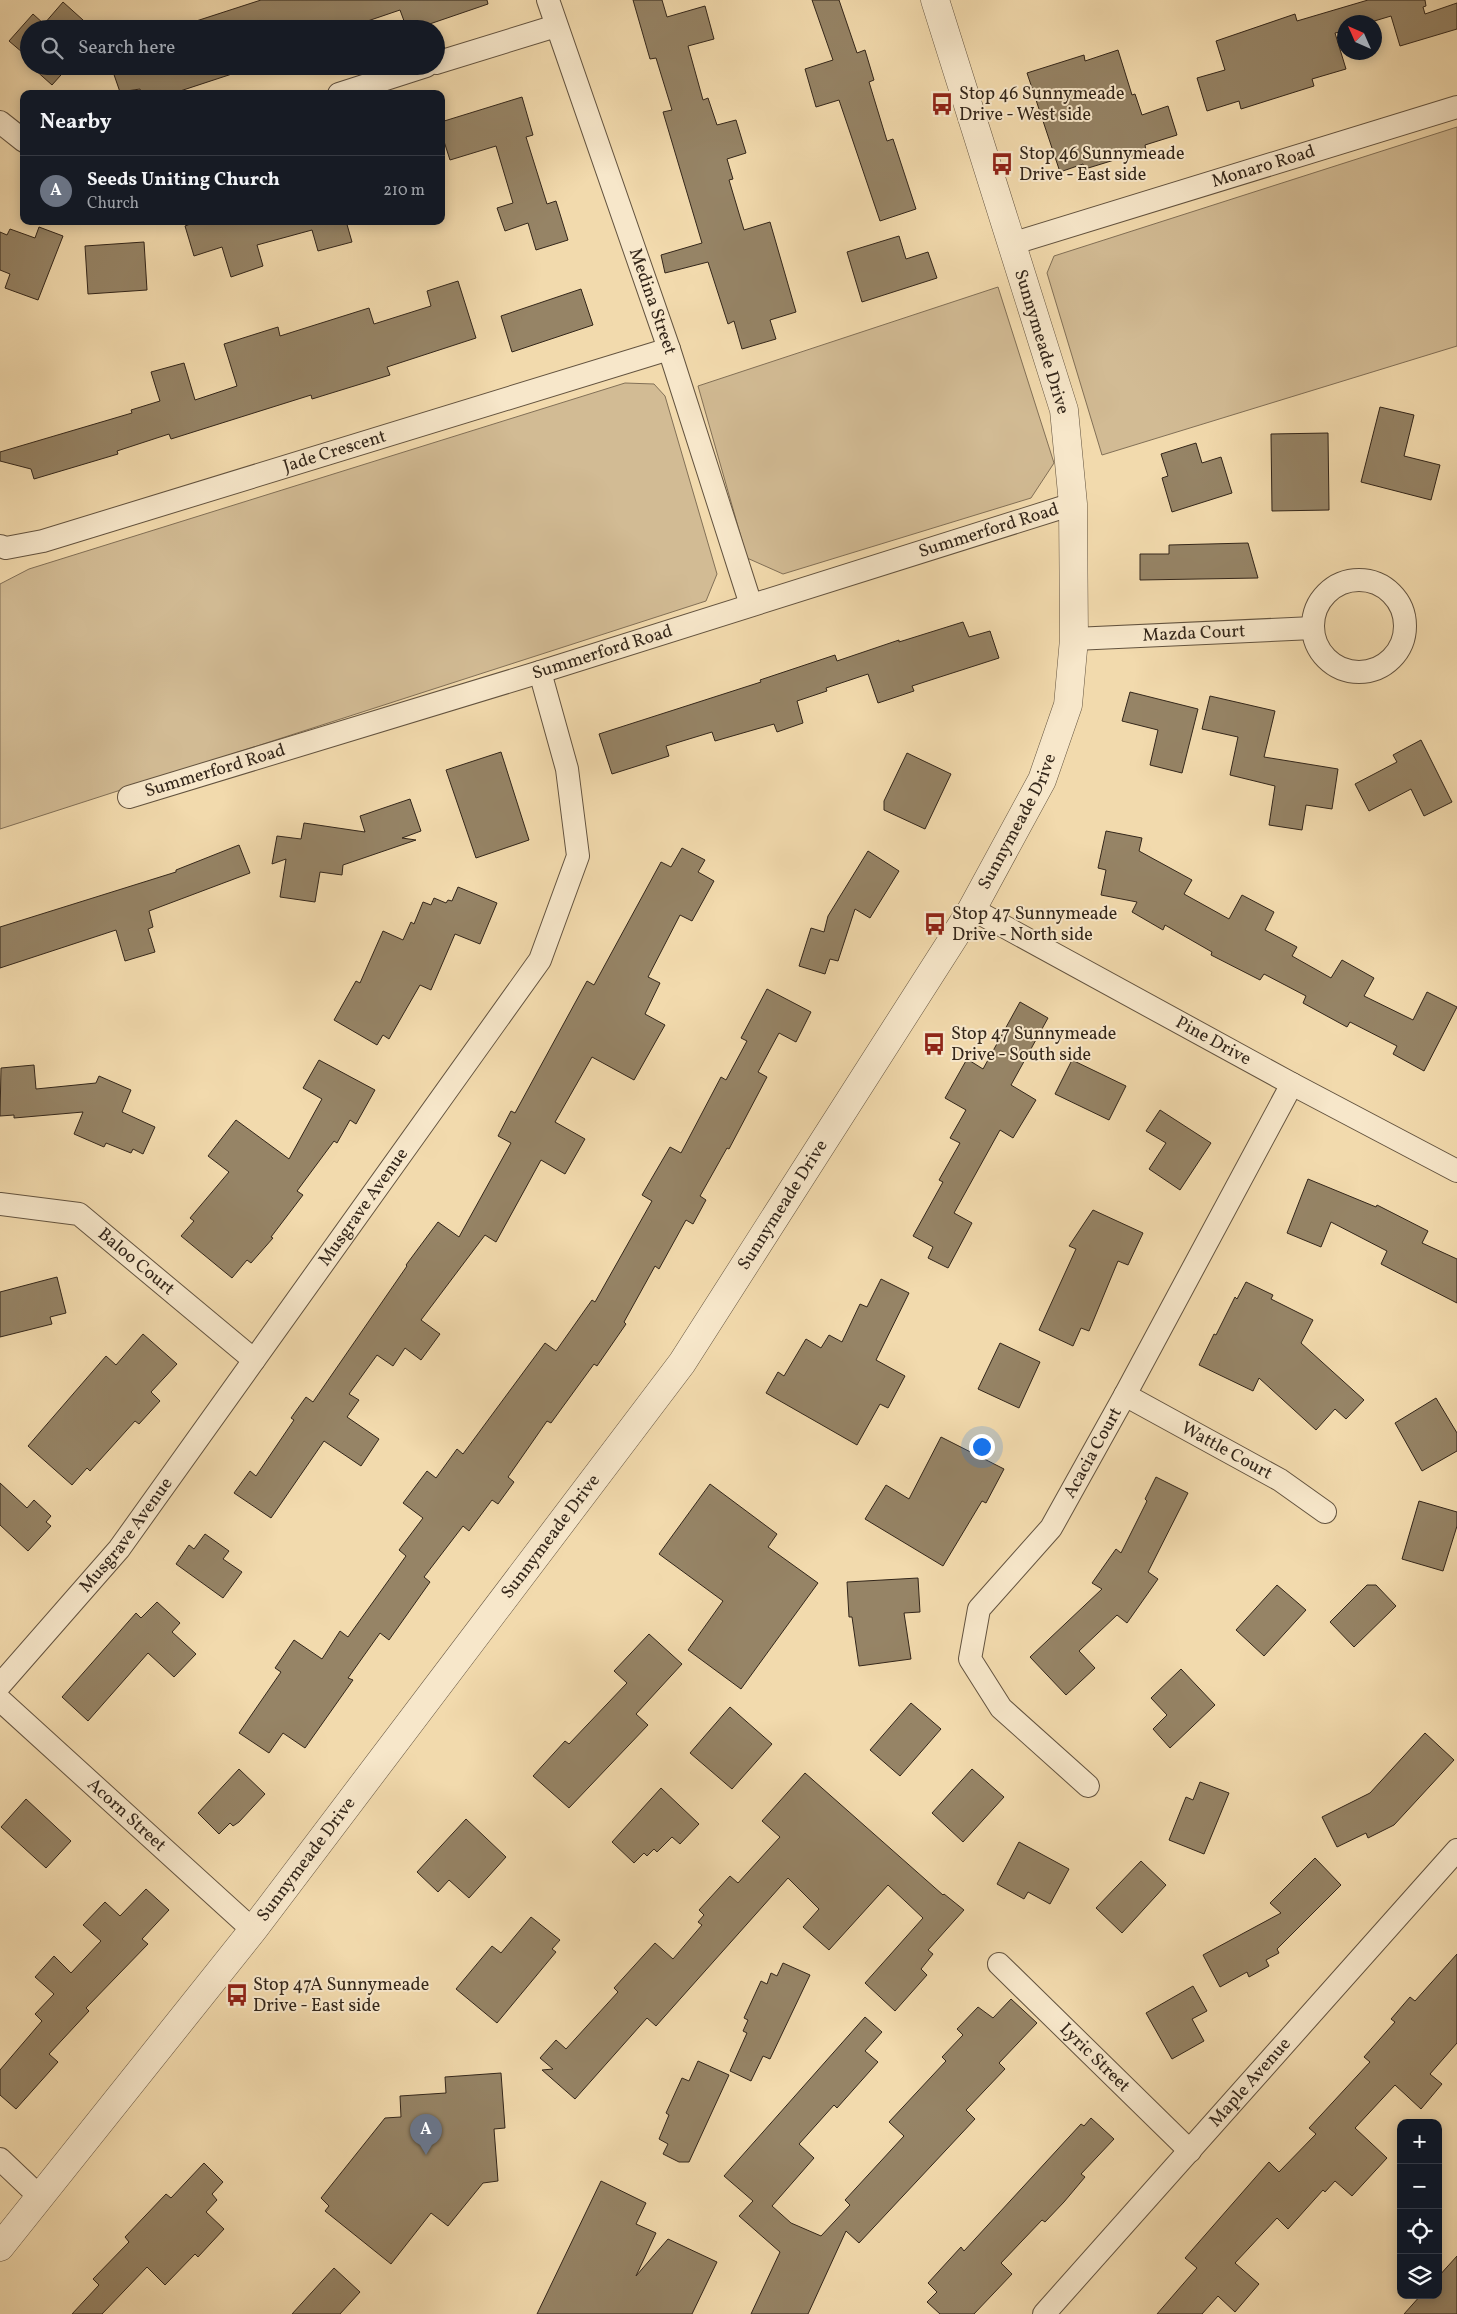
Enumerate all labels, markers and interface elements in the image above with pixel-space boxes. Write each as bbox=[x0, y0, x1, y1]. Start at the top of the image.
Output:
north arrow bbox=[1337, 15, 1382, 60]
search box bbox=[20, 20, 445, 75]
icon: search bbox=[38, 34, 66, 62]
text: Search here bbox=[78, 35, 175, 61]
place label: Stop 46 Sunnymeade Drive - West side bbox=[959, 82, 1125, 128]
bus stop icon: Stop 46 Sunnymeade Drive - West side bbox=[929, 91, 955, 117]
text: Nearby bbox=[40, 108, 111, 137]
street label: Monaro Road bbox=[1209, 139, 1318, 194]
place label: Stop 46 Sunnymeade Drive - East side bbox=[1019, 142, 1185, 188]
bus stop icon: Stop 46 Sunnymeade Drive - East side bbox=[989, 151, 1015, 177]
text: Seeds Uniting Church bbox=[87, 167, 280, 193]
text: A bbox=[50, 180, 62, 202]
text: 210 m bbox=[383, 180, 425, 202]
text: Church bbox=[87, 193, 139, 215]
street label: Medina Street bbox=[622, 245, 682, 358]
street label: Sunnymeade Drive bbox=[1007, 266, 1075, 418]
street label: Jade Crescent bbox=[280, 424, 389, 479]
street label: Summerford Road bbox=[915, 497, 1062, 564]
street label: Summerford Road bbox=[529, 619, 676, 686]
street label: Mazda Court bbox=[1142, 619, 1246, 648]
street label: Summerford Road bbox=[142, 738, 288, 804]
street label: Sunnymeade Drive bbox=[972, 750, 1063, 894]
place label: Stop 47 Sunnymeade Drive - North side bbox=[952, 902, 1117, 948]
bus stop icon: Stop 47 Sunnymeade Drive - North side bbox=[922, 911, 948, 937]
street label: Pine Drive bbox=[1171, 1010, 1256, 1072]
place label: Stop 47 Sunnymeade Drive - South side bbox=[951, 1022, 1116, 1068]
bus stop icon: Stop 47 Sunnymeade Drive - South side bbox=[921, 1031, 947, 1057]
street label: Sunnymeade Drive bbox=[732, 1135, 834, 1275]
street label: Musgrave Avenue bbox=[313, 1143, 414, 1271]
street label: Baloo Court bbox=[92, 1222, 180, 1301]
street label: Acacia Court bbox=[1057, 1403, 1128, 1503]
street label: Wattle Court bbox=[1176, 1416, 1277, 1486]
your location bbox=[969, 1434, 995, 1460]
street label: Sunnymeade Drive bbox=[495, 1469, 606, 1604]
street label: Musgrave Avenue bbox=[74, 1472, 179, 1598]
street label: Acorn Street bbox=[81, 1772, 172, 1858]
street label: Sunnymeade Drive bbox=[251, 1792, 362, 1927]
place label: Stop 47A Sunnymeade Drive - East side bbox=[253, 1973, 429, 2019]
bus stop icon: Stop 47A Sunnymeade Drive - East side bbox=[224, 1982, 250, 2008]
street label: Lyric Street bbox=[1054, 2017, 1136, 2098]
street label: Maple Avenue bbox=[1203, 2032, 1297, 2133]
pin: A bbox=[410, 2114, 442, 2155]
map controls bbox=[1397, 2119, 1442, 2299]
button: + bbox=[1397, 2119, 1442, 2164]
button: − bbox=[1397, 2164, 1442, 2209]
button: locate bbox=[1397, 2209, 1442, 2254]
button: layers bbox=[1397, 2254, 1442, 2299]

